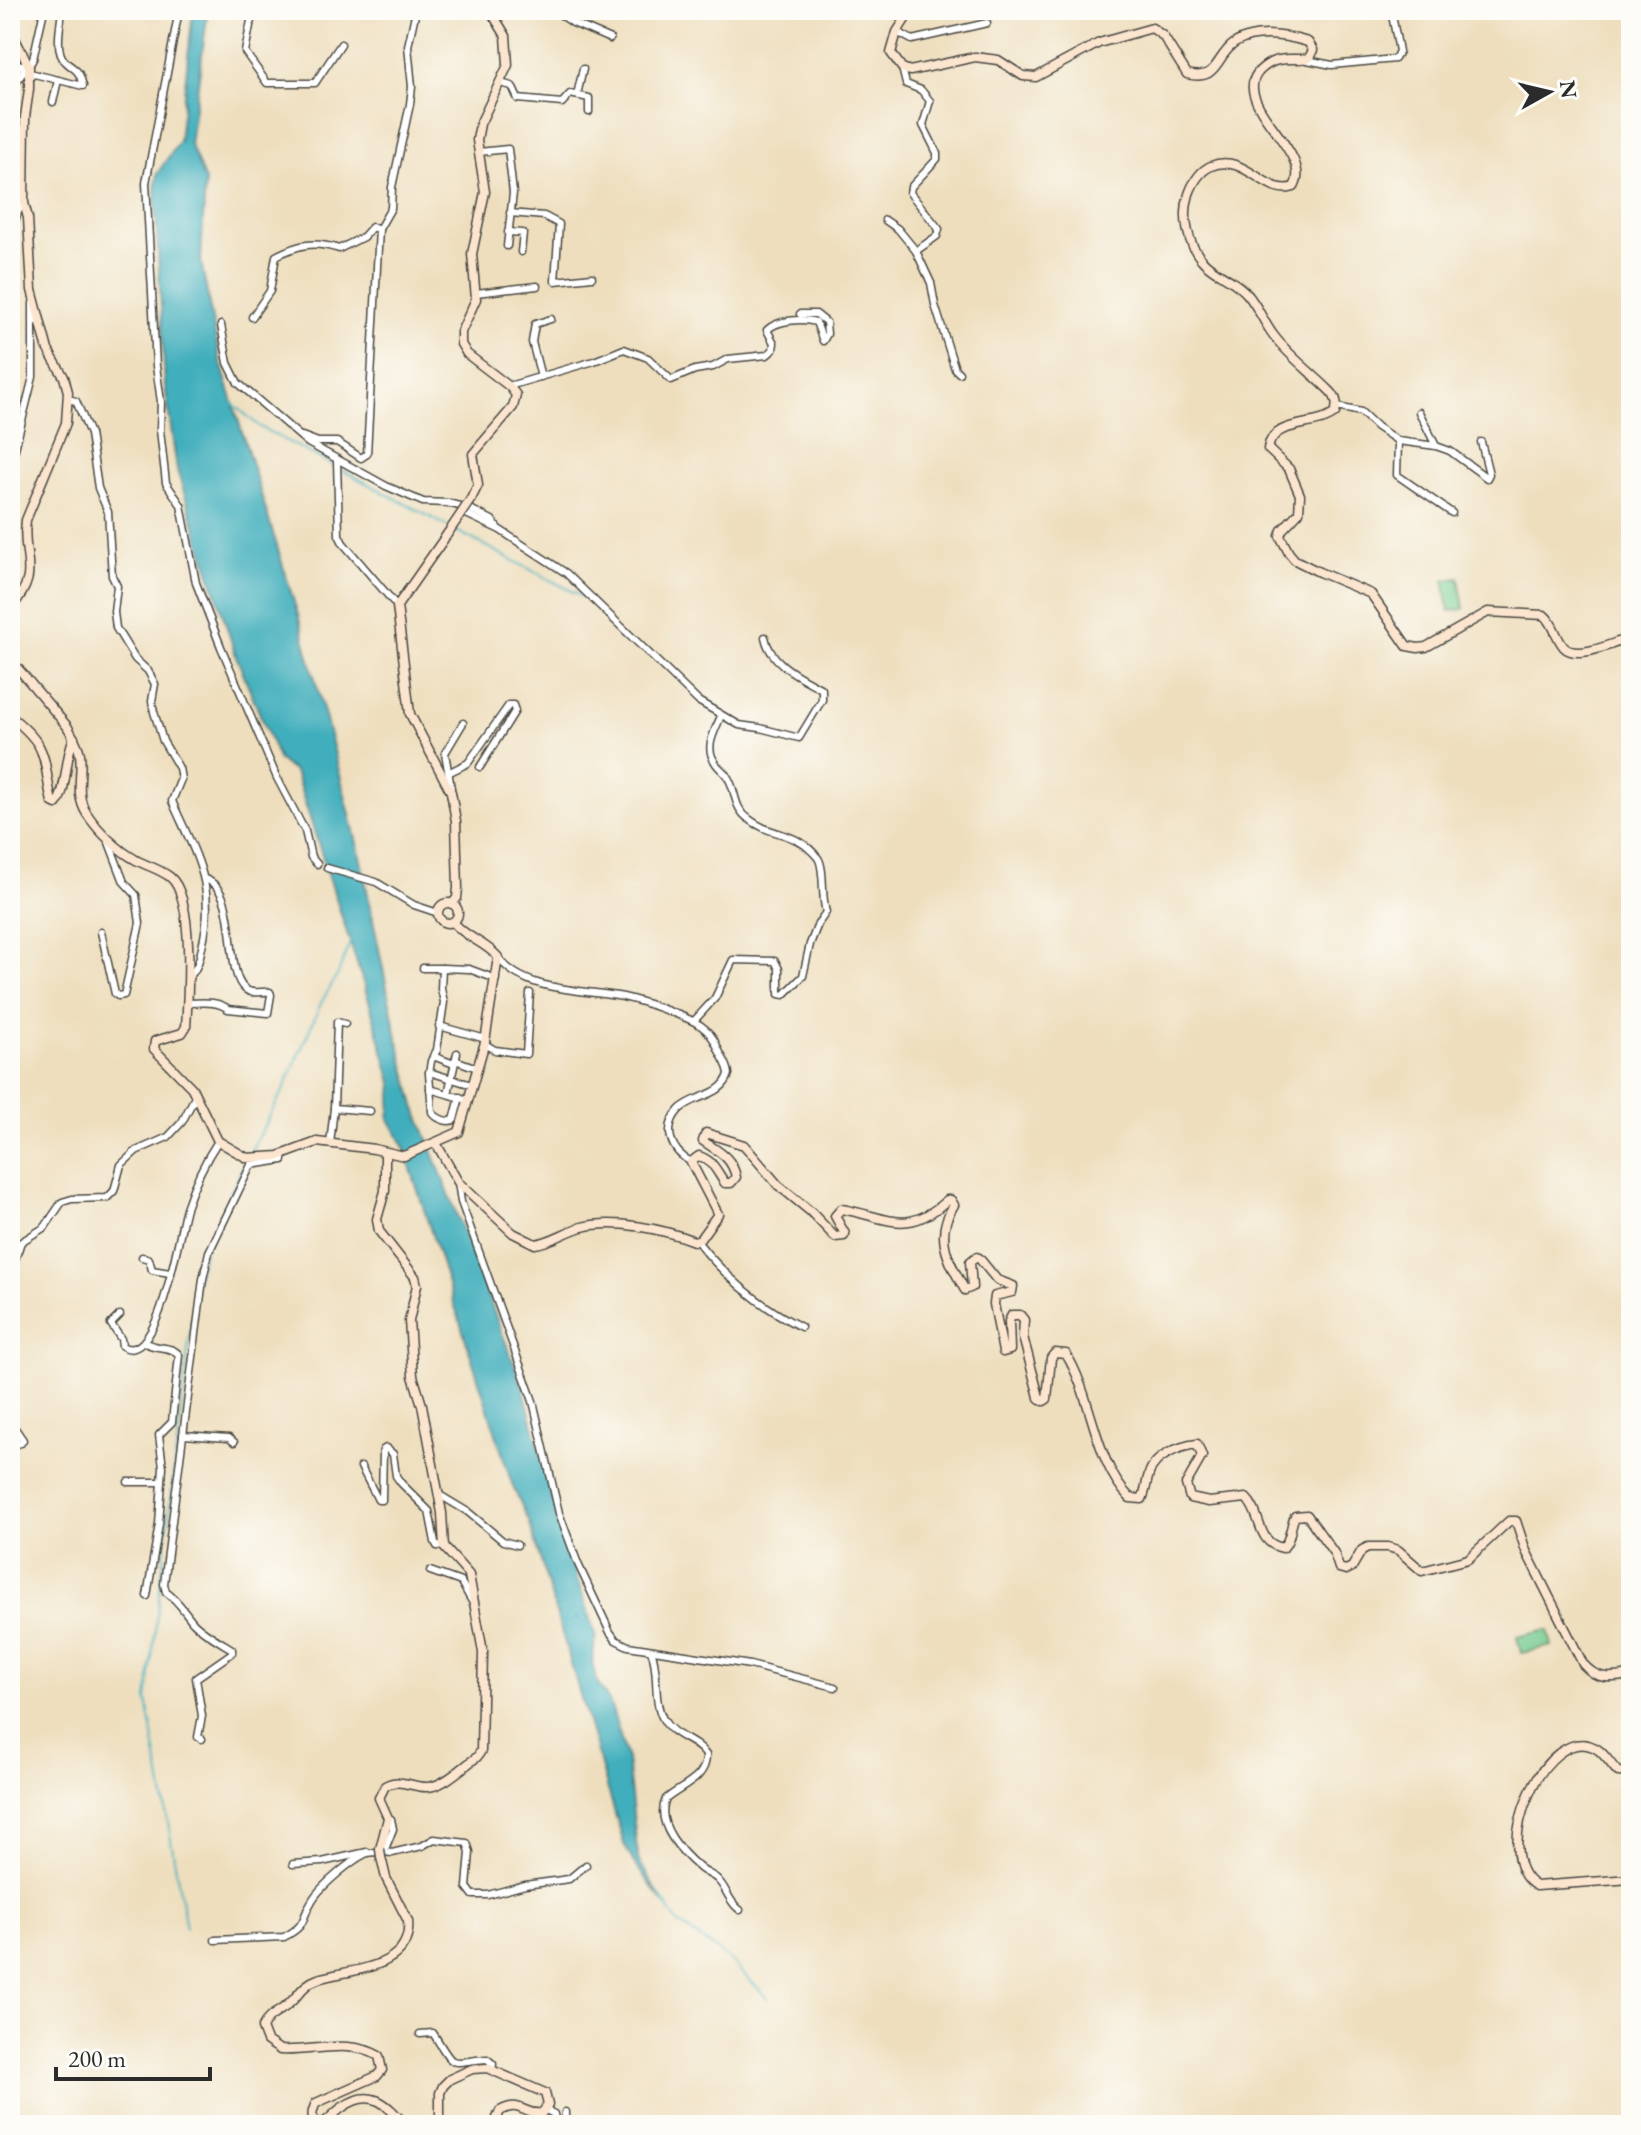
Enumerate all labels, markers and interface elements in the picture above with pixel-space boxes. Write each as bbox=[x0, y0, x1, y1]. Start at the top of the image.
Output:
north arrow bbox=[1509, 52, 1589, 132]
text: N bbox=[1553, 78, 1584, 100]
scale bar bbox=[56, 2031, 210, 2081]
text: 200 m bbox=[68, 2043, 126, 2074]

